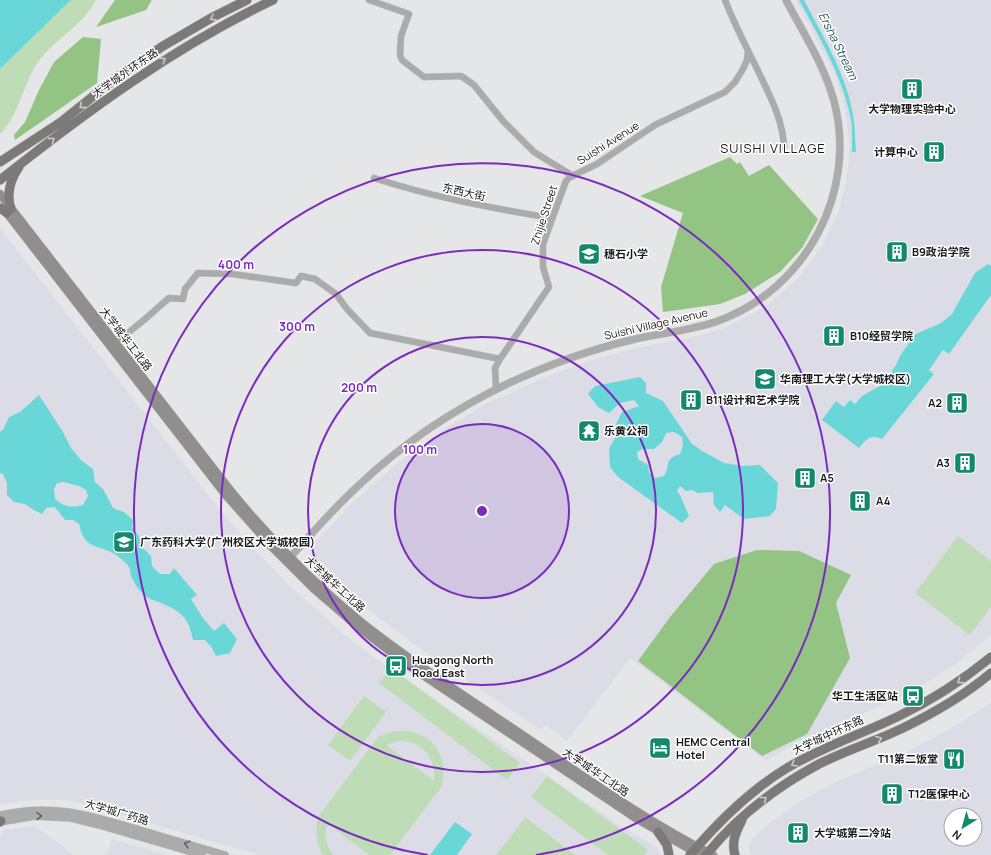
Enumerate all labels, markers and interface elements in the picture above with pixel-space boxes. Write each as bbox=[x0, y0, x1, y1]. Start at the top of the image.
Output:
water label: Ersha Stream bbox=[815, 9, 863, 83]
one-way arrow bbox=[209, 13, 217, 20]
street label: 大学城外环东路 bbox=[89, 44, 161, 101]
one-way arrow bbox=[159, 58, 166, 65]
building icon: 大学物理实验中心 bbox=[899, 76, 925, 102]
one-way arrow bbox=[79, 101, 87, 108]
place label: 大学物理实验中心 bbox=[868, 101, 956, 116]
street label: Suishi Avenue bbox=[574, 117, 642, 168]
one-way arrow bbox=[47, 138, 54, 145]
district label: SUISHI VILLAGE bbox=[720, 139, 826, 157]
building icon: 计算中心 bbox=[921, 139, 947, 165]
place label: 计算中心 bbox=[874, 144, 918, 159]
street label: 东西大街 bbox=[441, 179, 487, 204]
street label: Zhijie Street bbox=[527, 183, 560, 247]
building icon: B9政治学院 bbox=[884, 239, 910, 265]
school or university icon: 穗石小学 bbox=[576, 241, 602, 267]
place label: B9政治学院 bbox=[912, 244, 970, 259]
place label: 穗石小学 bbox=[604, 246, 648, 261]
text: 400 m bbox=[218, 256, 254, 273]
street label: 大学城华工北路 bbox=[97, 304, 156, 374]
street label: Suishi Village Avenue bbox=[603, 304, 710, 343]
text: 300 m bbox=[279, 318, 315, 335]
building icon: B10经贸学院 bbox=[821, 323, 847, 349]
place label: B10经贸学院 bbox=[850, 328, 913, 343]
school or university icon: 华南理工大学(大学城校区) bbox=[752, 366, 778, 392]
place label: 华南理工大学(大学城校区) bbox=[780, 371, 911, 386]
text: 200 m bbox=[341, 379, 377, 396]
building icon: B11设计和艺术学院 bbox=[678, 387, 704, 413]
building icon: A2 bbox=[944, 390, 970, 416]
place label: B11设计和艺术学院 bbox=[706, 392, 800, 407]
place label: A2 bbox=[928, 395, 942, 410]
temple icon: 乐黄公祠 bbox=[576, 418, 602, 444]
place label: 乐黄公祠 bbox=[604, 423, 648, 438]
text: 100 m bbox=[403, 441, 437, 458]
building icon: A3 bbox=[952, 450, 978, 476]
place label: A3 bbox=[936, 455, 950, 470]
building icon: A5 bbox=[792, 465, 818, 491]
place label: A5 bbox=[820, 470, 834, 485]
building icon: A4 bbox=[847, 488, 873, 514]
place label: A4 bbox=[876, 493, 891, 508]
centre of rings bbox=[475, 504, 489, 518]
school or university icon: 广东药科大学(广州校区大学城校园) bbox=[111, 529, 137, 555]
place label: 广东药科大学(广州校区大学城校园) bbox=[140, 534, 315, 549]
street label: 大学城华工北路 bbox=[302, 552, 369, 615]
place label: Huagong North Road East bbox=[412, 652, 493, 680]
bus stop icon: Huagong North Road East bbox=[383, 653, 409, 679]
one-way arrow bbox=[957, 676, 964, 684]
bus stop icon: 华工生活区站 bbox=[900, 683, 926, 709]
place label: 华工生活区站 bbox=[832, 688, 898, 703]
street label: 大学城中环东路 bbox=[790, 711, 866, 758]
place label: HEMC Central Hotel bbox=[676, 734, 750, 762]
hotel icon: HEMC Central Hotel bbox=[647, 735, 673, 761]
one-way arrow bbox=[875, 735, 882, 743]
street label: 大学城华工北路 bbox=[560, 744, 632, 799]
restaurant icon: T11第二饭堂 bbox=[941, 746, 967, 772]
place label: T11第二饭堂 bbox=[878, 751, 938, 766]
one-way arrow bbox=[791, 760, 798, 767]
building icon: T12医保中心 bbox=[879, 781, 905, 807]
place label: T12医保中心 bbox=[908, 786, 970, 801]
street label: 大学城广药路 bbox=[83, 795, 151, 828]
one-way arrow bbox=[760, 797, 767, 804]
north arrow bbox=[943, 807, 983, 847]
one-way arrow bbox=[36, 812, 42, 820]
building icon: 大学城第二冷站 bbox=[785, 820, 811, 846]
place label: 大学城第二冷站 bbox=[814, 825, 891, 840]
text: N bbox=[949, 827, 964, 844]
one-way arrow bbox=[184, 840, 191, 849]

